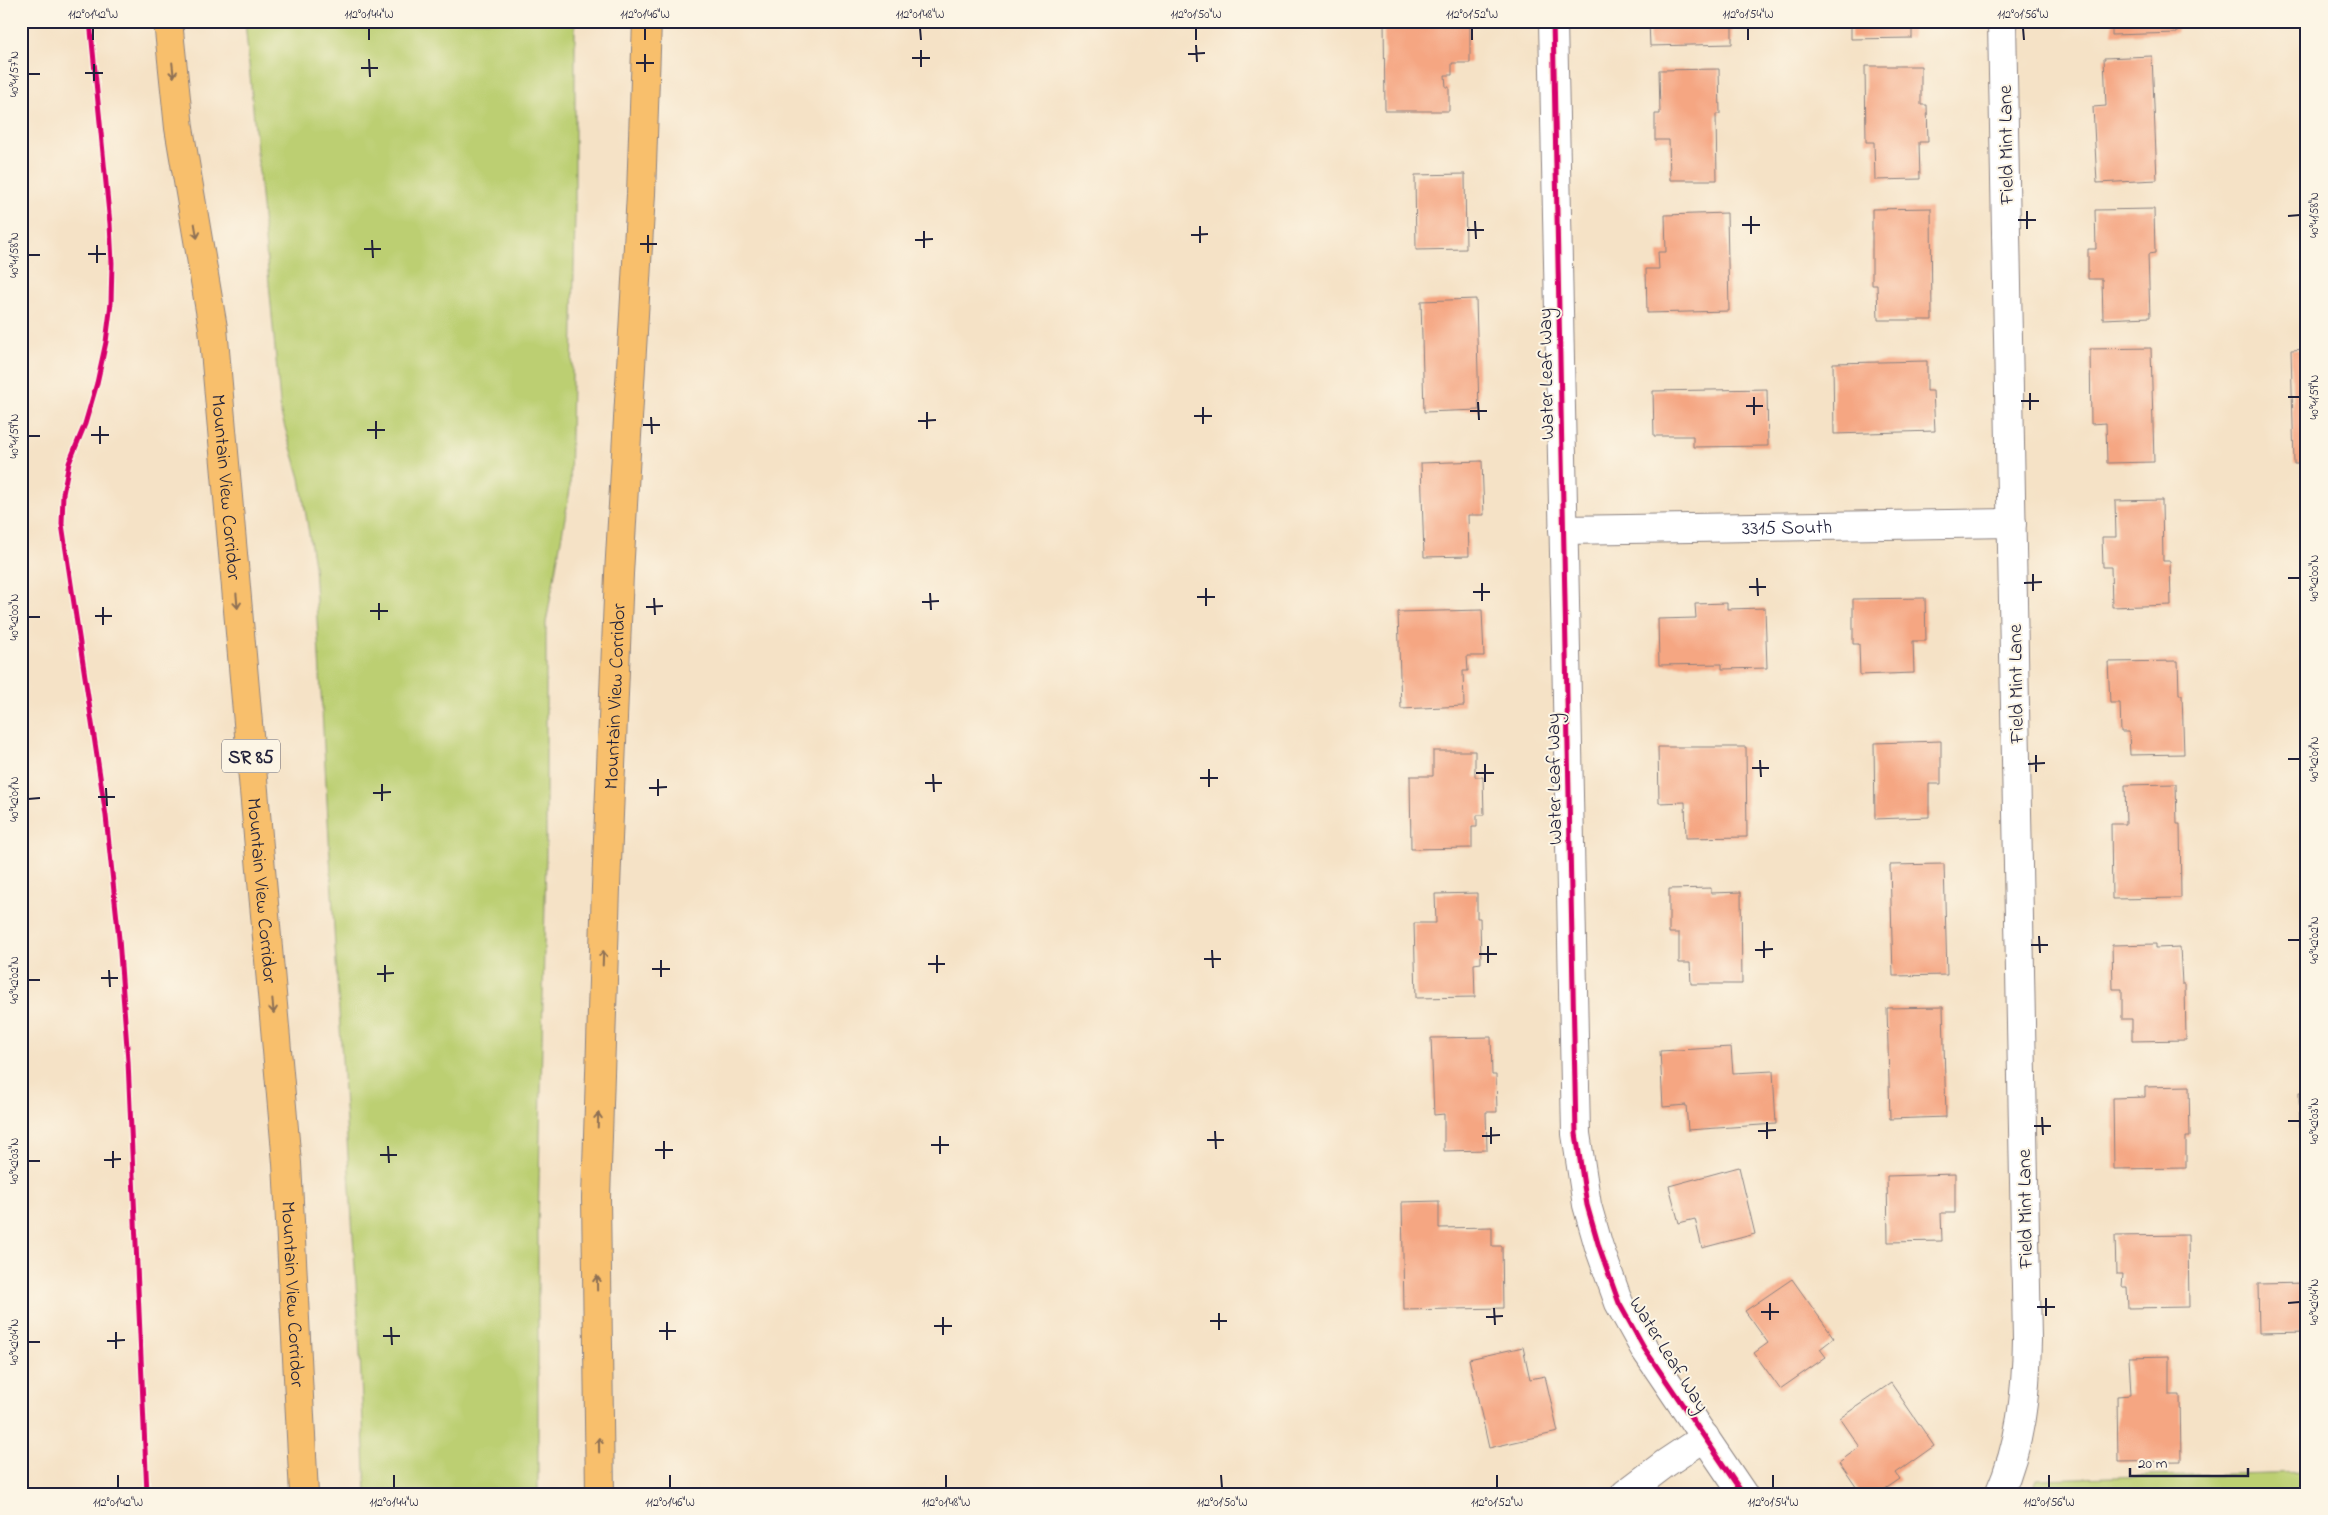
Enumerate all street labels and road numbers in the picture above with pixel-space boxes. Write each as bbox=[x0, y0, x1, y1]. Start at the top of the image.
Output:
street label: Field Mint Lane bbox=[1992, 85, 2023, 206]
street label: Water Leaf Way bbox=[1532, 308, 1563, 440]
street label: Mountain View Corridor bbox=[202, 393, 247, 582]
street label: 3315 South bbox=[1742, 514, 1832, 544]
street label: Mountain View Corridor bbox=[598, 602, 635, 790]
street label: Field Mint Lane bbox=[2002, 624, 2033, 745]
street label: Water Leaf Way bbox=[1540, 713, 1571, 845]
road number: SR 85 bbox=[222, 739, 280, 772]
street label: Mountain View Corridor bbox=[238, 797, 283, 985]
street label: Field Mint Lane bbox=[2011, 1149, 2042, 1270]
street label: Mountain View Corridor bbox=[272, 1201, 311, 1389]
street label: Water Leaf Way bbox=[1621, 1292, 1715, 1419]

